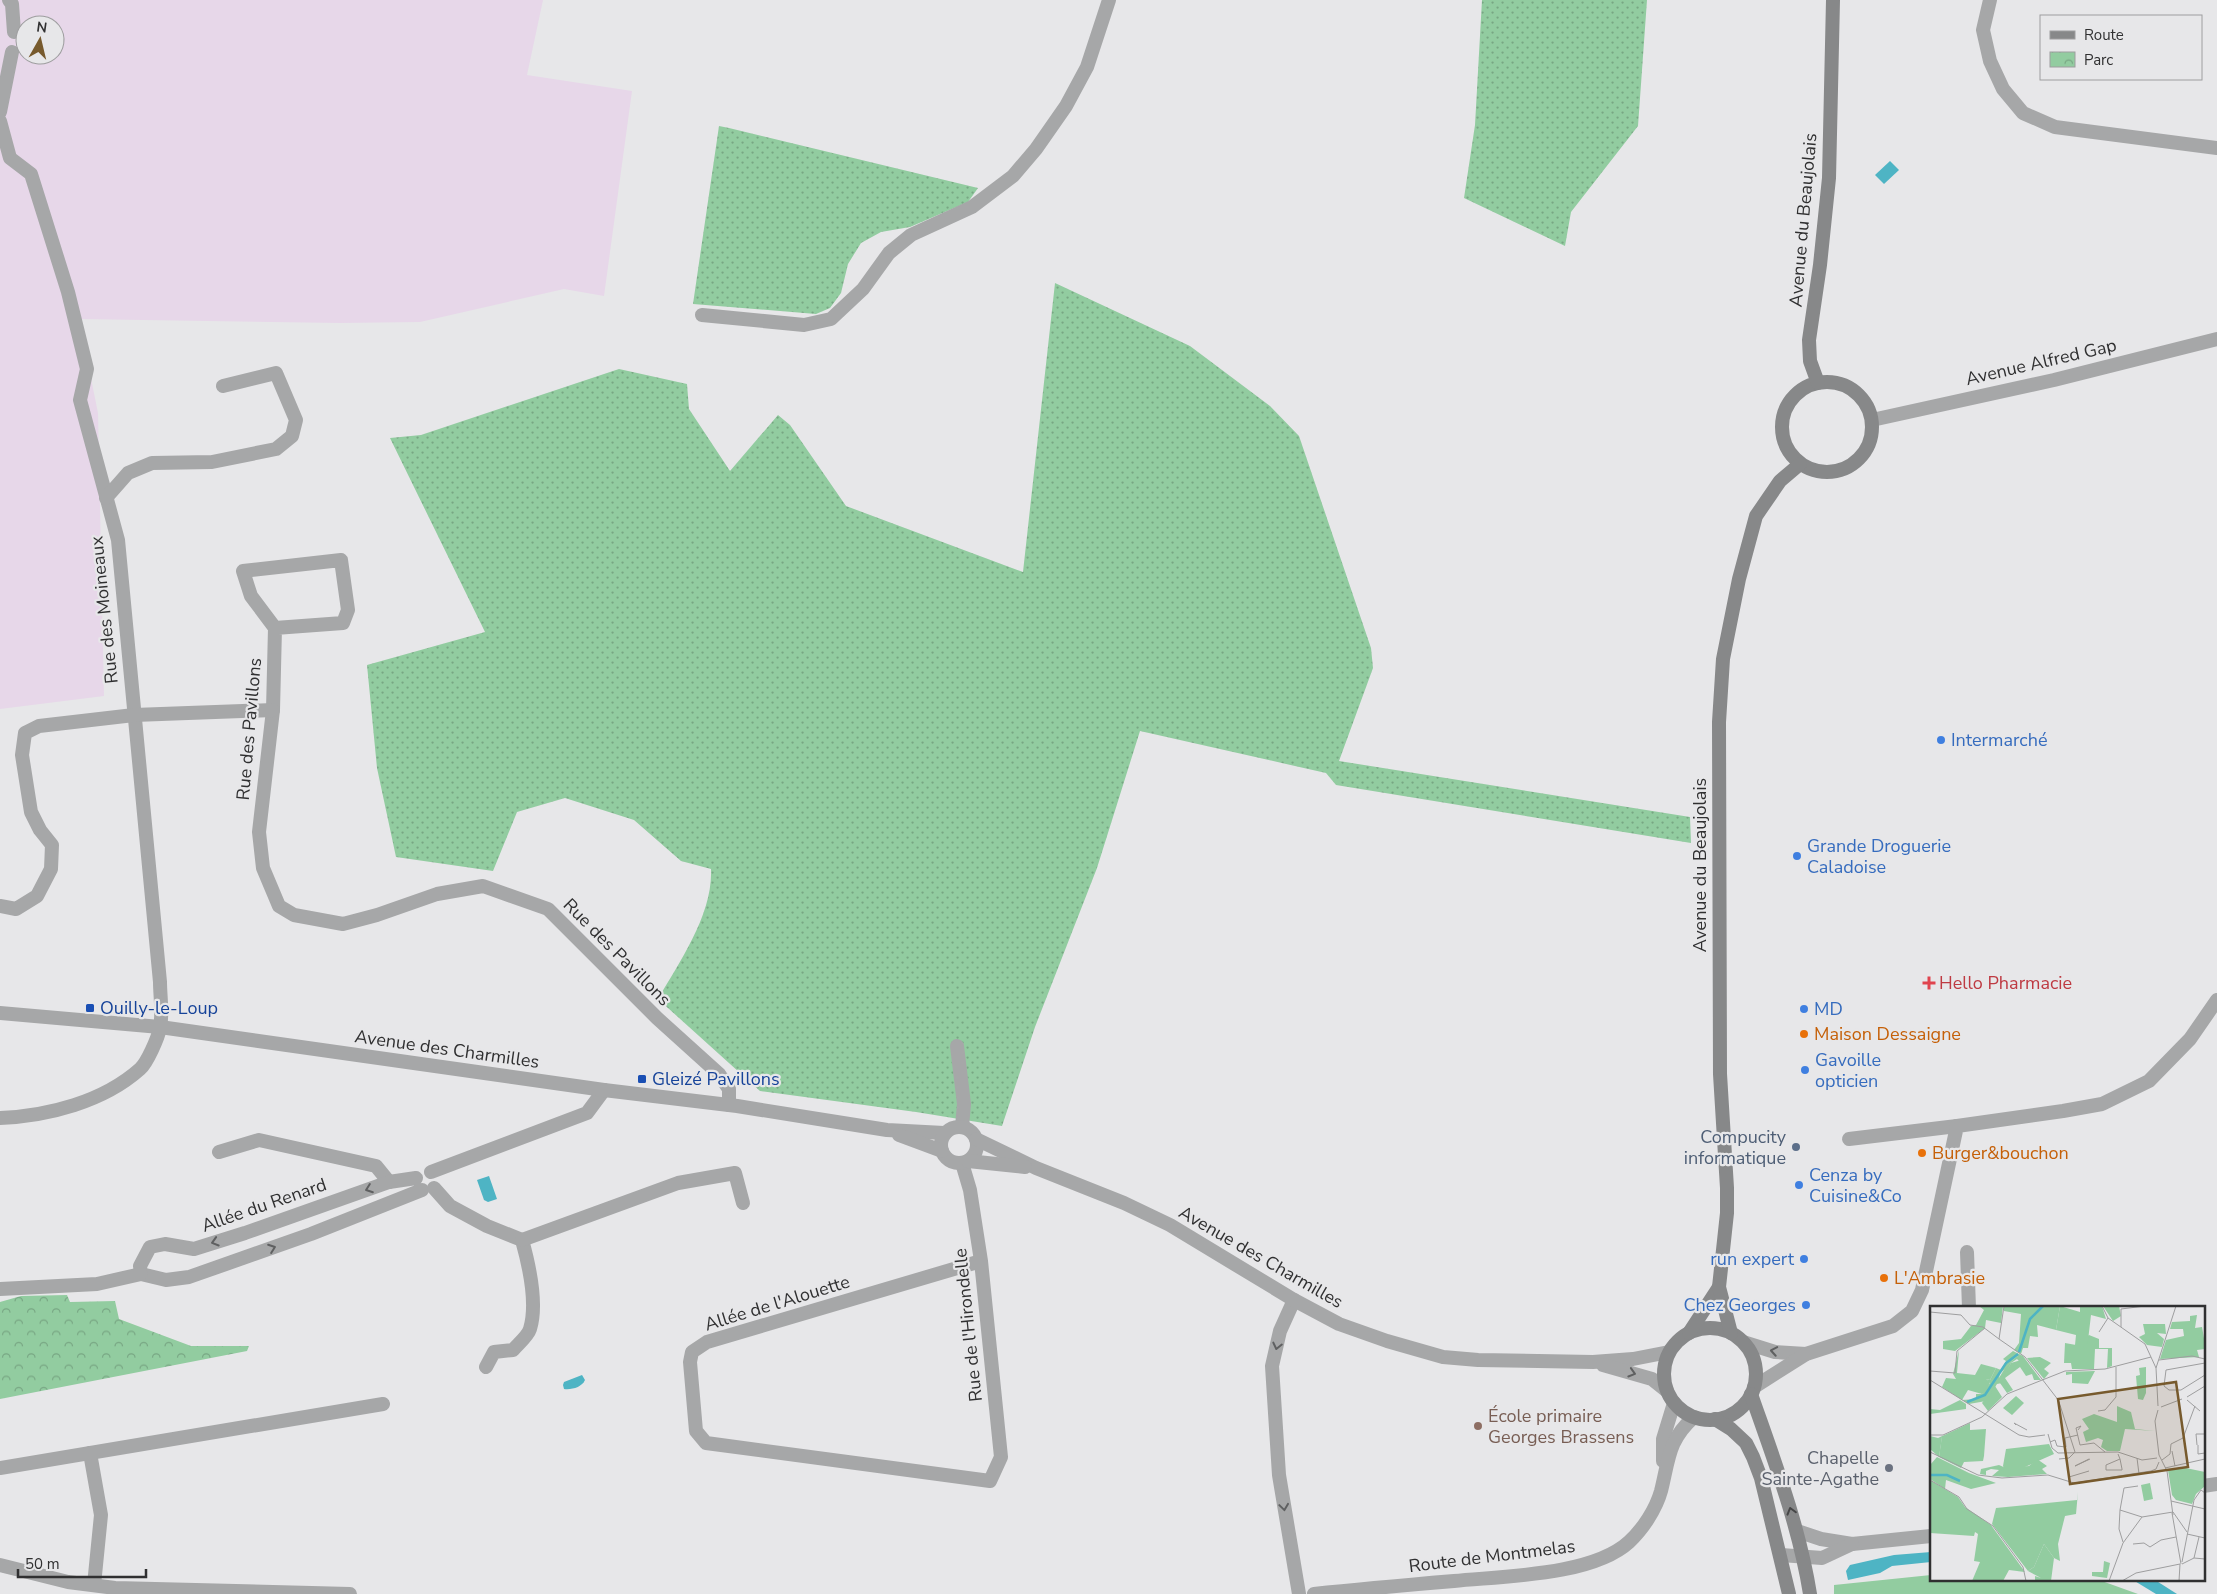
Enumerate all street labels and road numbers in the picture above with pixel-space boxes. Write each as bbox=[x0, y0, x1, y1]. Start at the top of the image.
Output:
street label: Avenue du Beaujolais bbox=[1783, 132, 1823, 308]
street label: Avenue Alfred Gap bbox=[1963, 333, 2119, 391]
street label: Rue des Moineaux bbox=[84, 535, 124, 685]
street label: Rue des Pavillons bbox=[231, 657, 267, 801]
street label: Avenue du Beaujolais bbox=[1688, 778, 1712, 952]
street label: Rue des Pavillons bbox=[558, 893, 676, 1011]
street label: Avenue des Charmilles bbox=[353, 1024, 541, 1074]
street label: Allée du Renard bbox=[198, 1172, 330, 1238]
street label: Avenue des Charmilles bbox=[1174, 1200, 1348, 1314]
street label: Rue de l'Hirondelle bbox=[948, 1247, 988, 1403]
street label: Allée de l'Alouette bbox=[701, 1269, 853, 1337]
street label: Route de Montmelas bbox=[1407, 1534, 1577, 1578]

